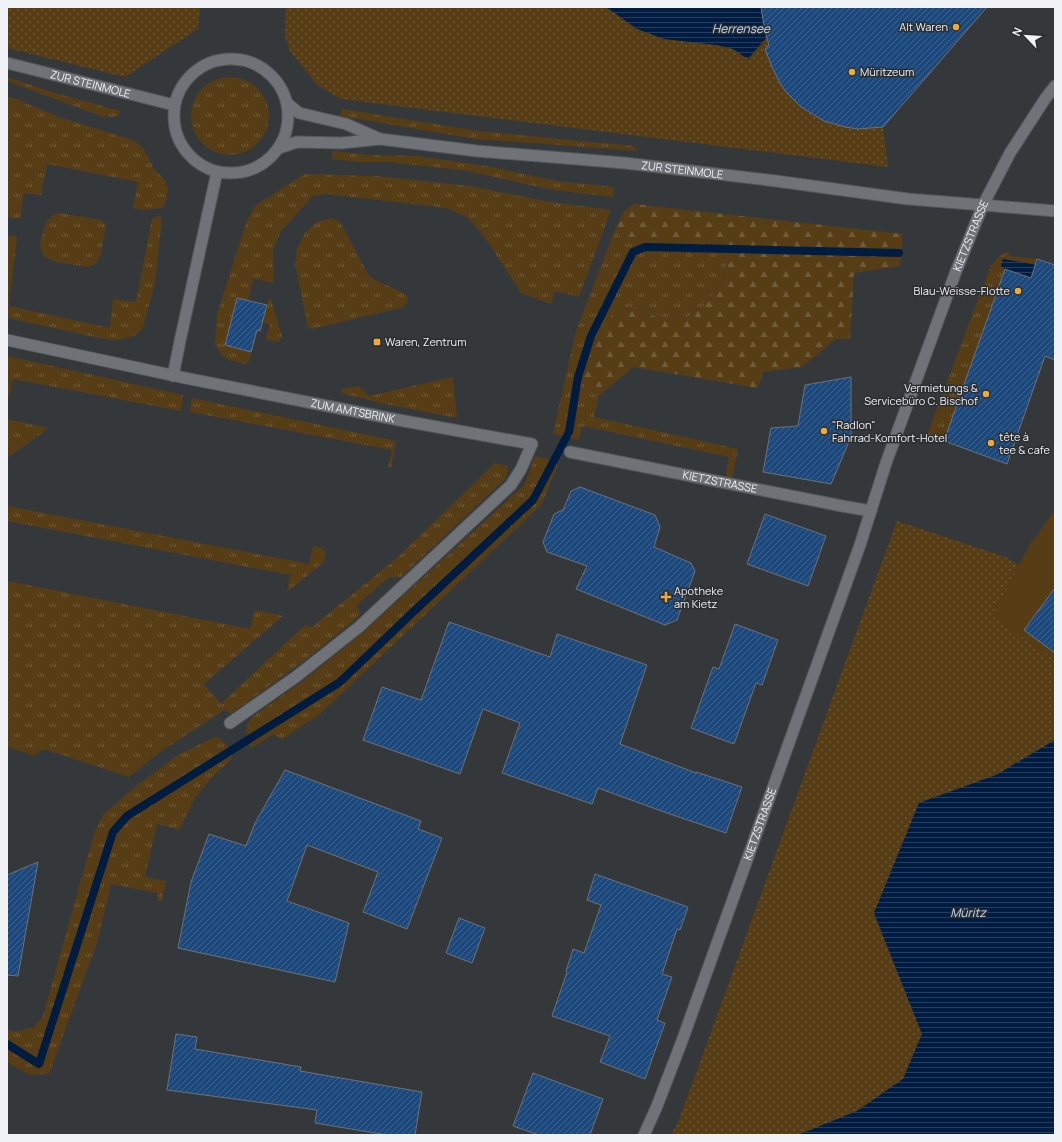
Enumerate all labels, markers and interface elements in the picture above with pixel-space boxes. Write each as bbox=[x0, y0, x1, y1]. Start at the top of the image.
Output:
north arrow bbox=[1006, 16, 1046, 56]
place label: Alt Waren bbox=[899, 19, 948, 34]
water label: Herrensee bbox=[712, 20, 771, 37]
marker: Alt Waren bbox=[951, 22, 961, 32]
text: N bbox=[1008, 25, 1025, 38]
place label: Müritzeum bbox=[860, 64, 914, 79]
street label: ZUR STEINMOLE bbox=[49, 66, 132, 101]
marker: Müritzeum bbox=[847, 67, 857, 77]
street label: ZUR STEINMOLE bbox=[640, 157, 724, 182]
street label: KIETZSTRASSE bbox=[949, 197, 991, 273]
place label: Blau-Weisse-Flotte bbox=[913, 283, 1011, 298]
marker: Blau-Weisse-Flotte bbox=[1013, 286, 1023, 296]
place label: Waren, Zentrum bbox=[385, 334, 466, 349]
marker: Waren, Zentrum bbox=[372, 337, 382, 347]
place label: Vermietungs & Servicebüro C. Bischof bbox=[864, 380, 979, 408]
marker: Vermietungs & Servicebüro C. Bischof bbox=[981, 389, 991, 399]
street label: ZUM AMTSBRINK bbox=[309, 395, 397, 426]
place label: "Radlon" Fahrrad-Komfort-Hotel bbox=[832, 417, 947, 445]
marker: "Radlon" Fahrrad-Komfort-Hotel bbox=[819, 426, 829, 436]
place label: tête à tee & cafe bbox=[999, 429, 1050, 457]
marker: tête à tee & cafe bbox=[986, 438, 996, 448]
street label: KIETZSTRASSE bbox=[682, 467, 759, 496]
place label: Apotheke am Kietz bbox=[674, 583, 724, 611]
marker: Apotheke am Kietz bbox=[661, 592, 671, 602]
street label: KIETZSTRASSE bbox=[740, 786, 779, 862]
water label: Müritz bbox=[950, 904, 987, 921]

